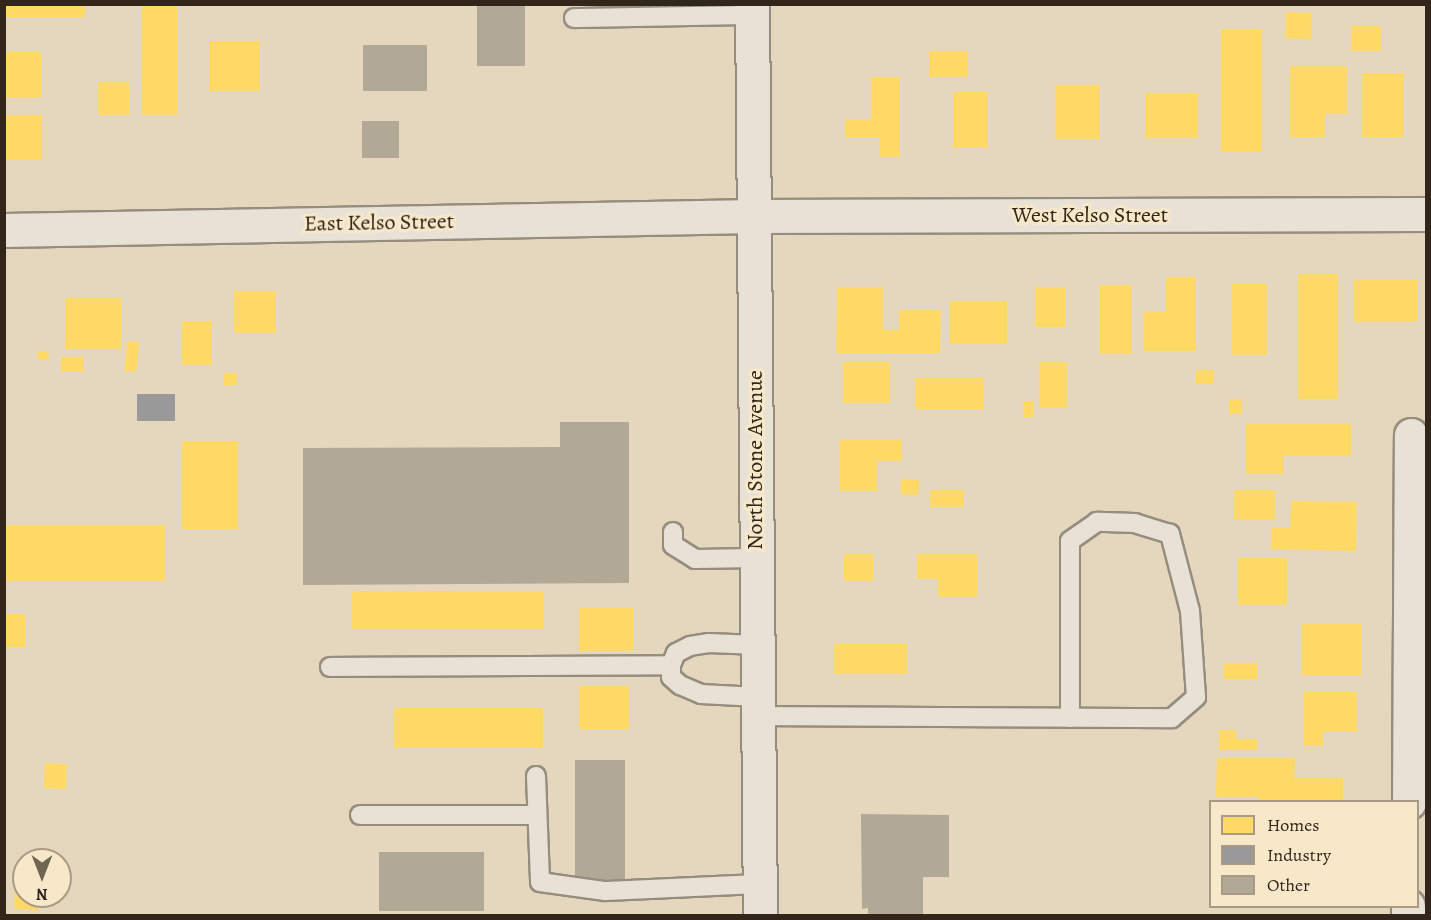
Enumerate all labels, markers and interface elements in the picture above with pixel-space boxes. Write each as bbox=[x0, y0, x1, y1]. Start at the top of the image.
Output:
street label: West Kelso Street bbox=[1012, 203, 1168, 229]
street label: East Kelso Street bbox=[304, 208, 454, 238]
street label: North Stone Avenue bbox=[743, 370, 769, 550]
legend bbox=[1209, 800, 1419, 908]
text: Homes bbox=[1267, 813, 1319, 837]
text: Industry bbox=[1267, 843, 1331, 867]
north arrow bbox=[12, 848, 72, 908]
text: Other bbox=[1267, 873, 1310, 897]
text: N bbox=[36, 883, 48, 905]

